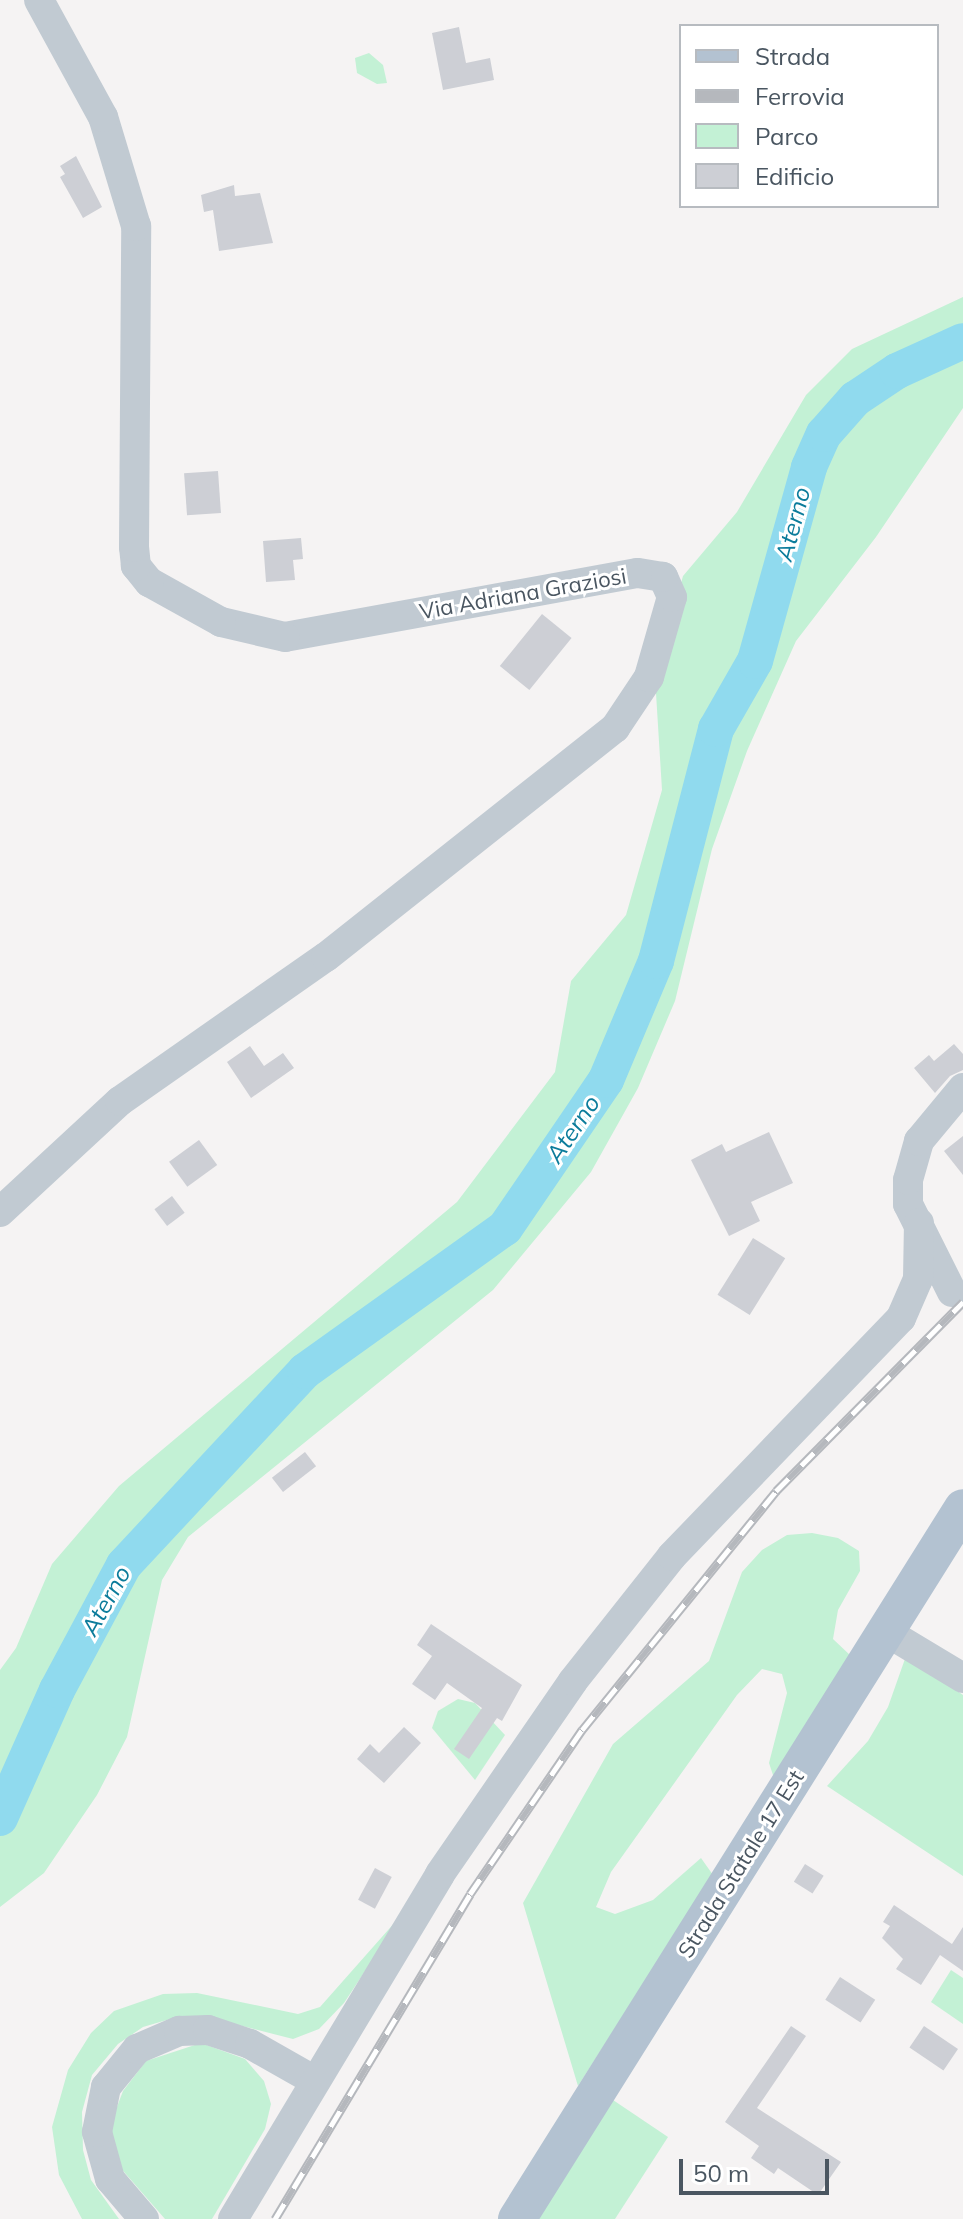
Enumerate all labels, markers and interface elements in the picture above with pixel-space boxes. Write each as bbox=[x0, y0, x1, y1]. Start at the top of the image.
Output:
legend bbox=[679, 24, 939, 208]
text: Strada bbox=[755, 41, 830, 71]
text: Ferrovia bbox=[755, 81, 845, 111]
text: Parco bbox=[755, 121, 818, 151]
text: Edificio bbox=[755, 161, 834, 191]
water label: Aterno bbox=[769, 484, 817, 564]
street label: Via Adriana Graziosi bbox=[418, 563, 628, 625]
water label: Aterno bbox=[540, 1090, 606, 1168]
water label: Aterno bbox=[75, 1561, 137, 1641]
street label: Strada Statale 17 Est bbox=[672, 1765, 810, 1963]
scale bar bbox=[683, 2143, 833, 2193]
text: 50 m bbox=[693, 2158, 749, 2188]

